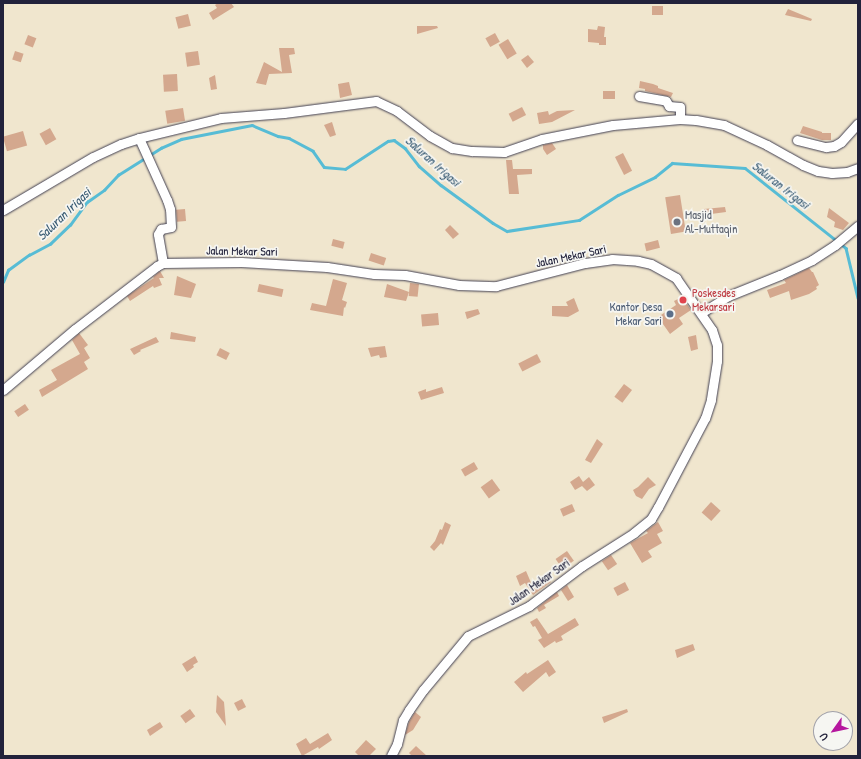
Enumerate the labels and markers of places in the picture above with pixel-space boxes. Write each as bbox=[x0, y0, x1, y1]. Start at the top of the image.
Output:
place label: Masjid Al-Muttaqin bbox=[685, 208, 737, 236]
marker: Masjid Al-Muttaqin bbox=[672, 217, 682, 227]
place label: Poskesdes Mekarsari bbox=[692, 286, 736, 314]
marker: Poskesdes Mekarsari bbox=[677, 294, 689, 306]
place label: Kantor Desa Mekar Sari bbox=[609, 300, 662, 328]
marker: Kantor Desa Mekar Sari bbox=[665, 309, 675, 319]

